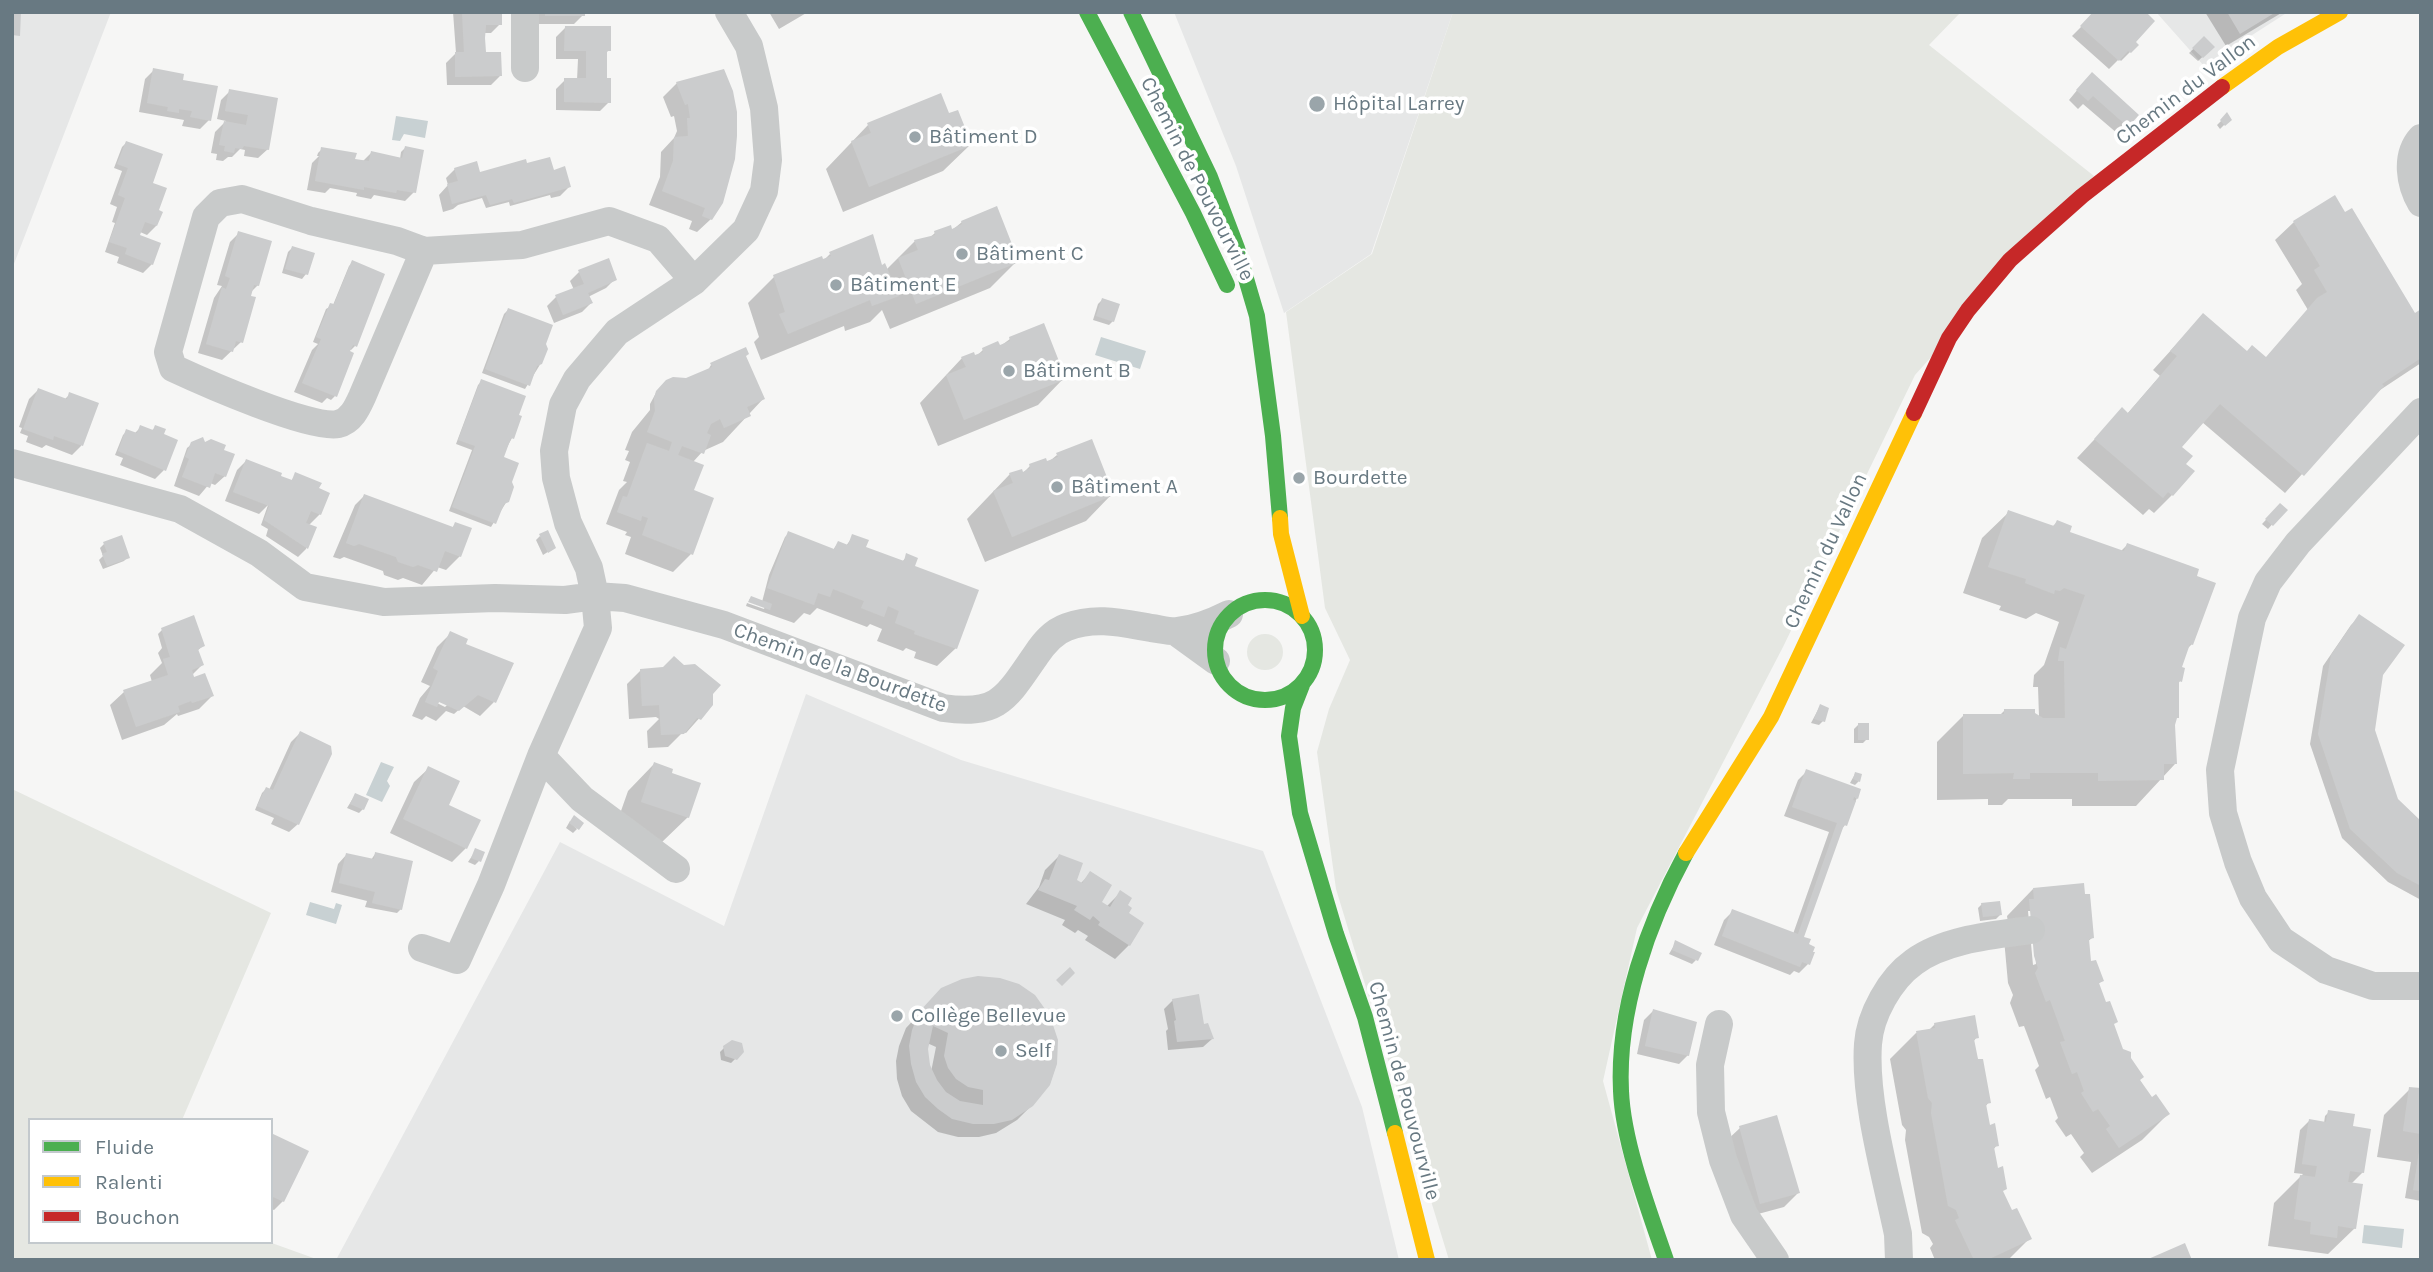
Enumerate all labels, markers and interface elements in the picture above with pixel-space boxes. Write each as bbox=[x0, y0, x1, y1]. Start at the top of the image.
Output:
street label: Chemin du Vallon bbox=[2111, 29, 2261, 151]
street label: Chemin de Pouvourville bbox=[1135, 73, 1259, 285]
place label: Hôpital Larrey bbox=[1333, 91, 1464, 117]
marker: Hôpital Larrey bbox=[1307, 94, 1327, 114]
place label: Bâtiment D bbox=[929, 124, 1038, 150]
marker: Bâtiment D bbox=[907, 129, 923, 145]
place label: Bâtiment C bbox=[976, 241, 1084, 267]
marker: Bâtiment C bbox=[954, 246, 970, 262]
place label: Bâtiment E bbox=[850, 272, 957, 298]
marker: Bâtiment E bbox=[828, 277, 844, 293]
place label: Bâtiment B bbox=[1023, 358, 1131, 384]
marker: Bâtiment B bbox=[1001, 363, 1017, 379]
place label: Bourdette bbox=[1313, 465, 1408, 491]
street label: Chemin du Vallon bbox=[1779, 469, 1873, 633]
marker: Bourdette bbox=[1291, 470, 1307, 486]
place label: Bâtiment A bbox=[1071, 474, 1178, 500]
marker: Bâtiment A bbox=[1049, 479, 1065, 495]
street label: Chemin de la Bourdette bbox=[730, 618, 950, 718]
street label: Chemin de Pouvourville bbox=[1363, 979, 1445, 1203]
place label: Collège Bellevue bbox=[911, 1003, 1066, 1029]
marker: Collège Bellevue bbox=[889, 1008, 905, 1024]
place label: Self bbox=[1015, 1038, 1052, 1064]
marker: Self bbox=[993, 1043, 1009, 1059]
legend bbox=[28, 1118, 273, 1244]
text: Fluide bbox=[95, 1135, 154, 1159]
text: Ralenti bbox=[95, 1170, 163, 1194]
text: Bouchon bbox=[95, 1205, 180, 1229]

